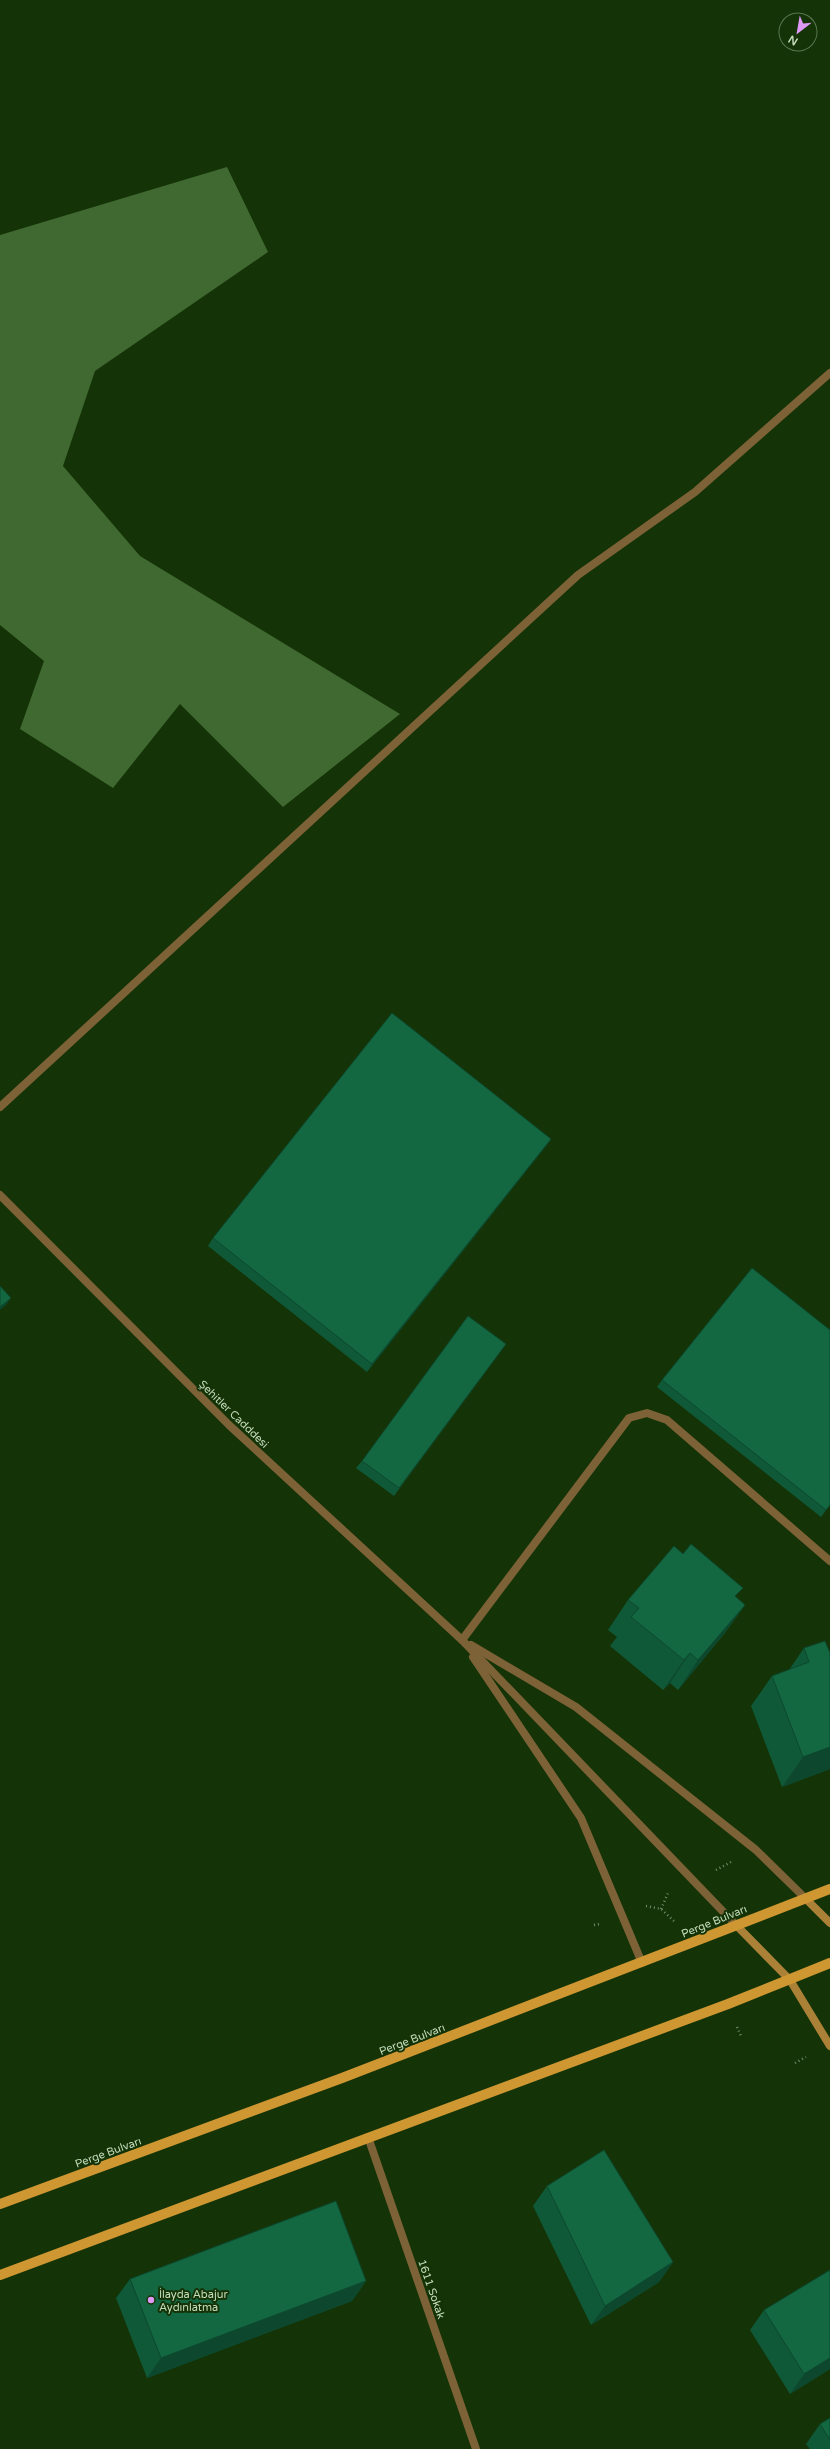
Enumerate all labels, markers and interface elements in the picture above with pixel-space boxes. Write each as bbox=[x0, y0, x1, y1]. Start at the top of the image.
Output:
north arrow bbox=[778, 12, 818, 52]
text: N bbox=[786, 32, 800, 48]
street label: Şehitler Cadddesi bbox=[196, 1378, 271, 1451]
street label: Perge Bulvarı bbox=[680, 1902, 749, 1940]
street label: Perge Bulvarı bbox=[377, 2021, 447, 2058]
street label: Perge Bulvarı bbox=[73, 2134, 143, 2170]
street label: 1611 Sokak bbox=[415, 2258, 448, 2321]
place label: İlayda Abajur Aydınlatma bbox=[159, 2288, 228, 2314]
marker: İlayda Abajur Aydınlatma bbox=[146, 2295, 156, 2305]

